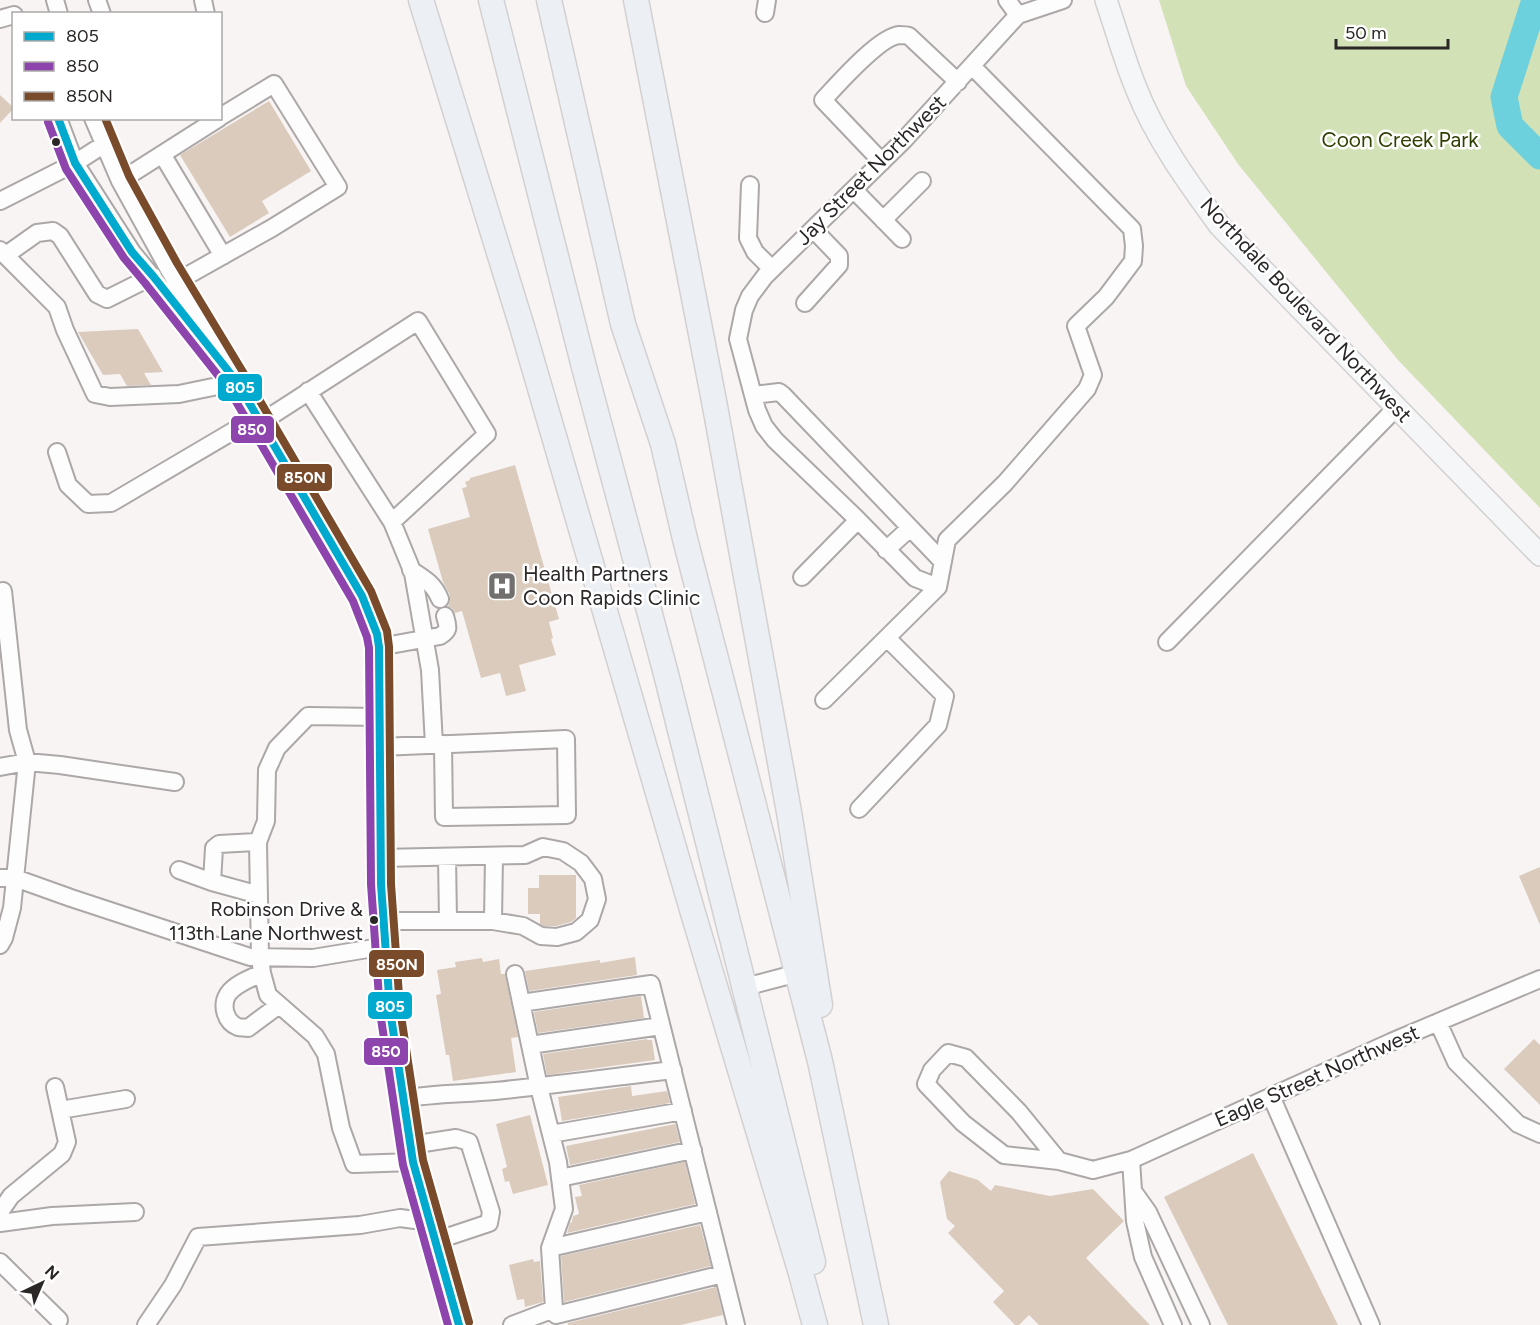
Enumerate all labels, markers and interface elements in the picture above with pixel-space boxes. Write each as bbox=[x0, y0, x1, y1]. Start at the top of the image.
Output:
legend bbox=[12, 12, 222, 120]
scale bar bbox=[1336, 12, 1448, 50]
text: 50 m bbox=[1345, 22, 1387, 44]
text: 805 bbox=[66, 25, 99, 47]
text: 850 bbox=[66, 55, 99, 77]
text: 850N bbox=[66, 85, 113, 107]
street label: Jay Street Northwest bbox=[790, 89, 951, 250]
park label: Coon Creek Park bbox=[1322, 127, 1479, 152]
unlabelled marker bbox=[50, 136, 62, 148]
street label: Northdale Boulevard Northwest bbox=[1195, 192, 1417, 427]
line badge: 805 bbox=[217, 373, 263, 402]
text: 805 bbox=[225, 378, 255, 397]
line badge: 850 bbox=[230, 415, 275, 444]
text: 850 bbox=[237, 420, 267, 439]
line badge: 850N bbox=[276, 463, 333, 492]
text: 850N bbox=[284, 468, 326, 487]
place label: Health Partners Coon Rapids Clinic bbox=[523, 561, 700, 610]
hospital icon: Health Partners Coon Rapids Clinic bbox=[486, 570, 518, 602]
place label: Robinson Drive & 113th Lane Northwest bbox=[169, 897, 363, 945]
marker: Robinson Drive & 113th Lane Northwest bbox=[368, 914, 380, 926]
line badge: 850N bbox=[368, 949, 425, 978]
text: 850N bbox=[376, 955, 418, 974]
line badge: 805 bbox=[367, 991, 413, 1020]
text: 805 bbox=[375, 997, 405, 1016]
street label: Eagle Street Northwest bbox=[1211, 1019, 1423, 1132]
line badge: 850 bbox=[363, 1037, 409, 1066]
text: 850 bbox=[371, 1042, 401, 1061]
north arrow bbox=[12, 1253, 72, 1313]
text: N bbox=[41, 1261, 63, 1284]

